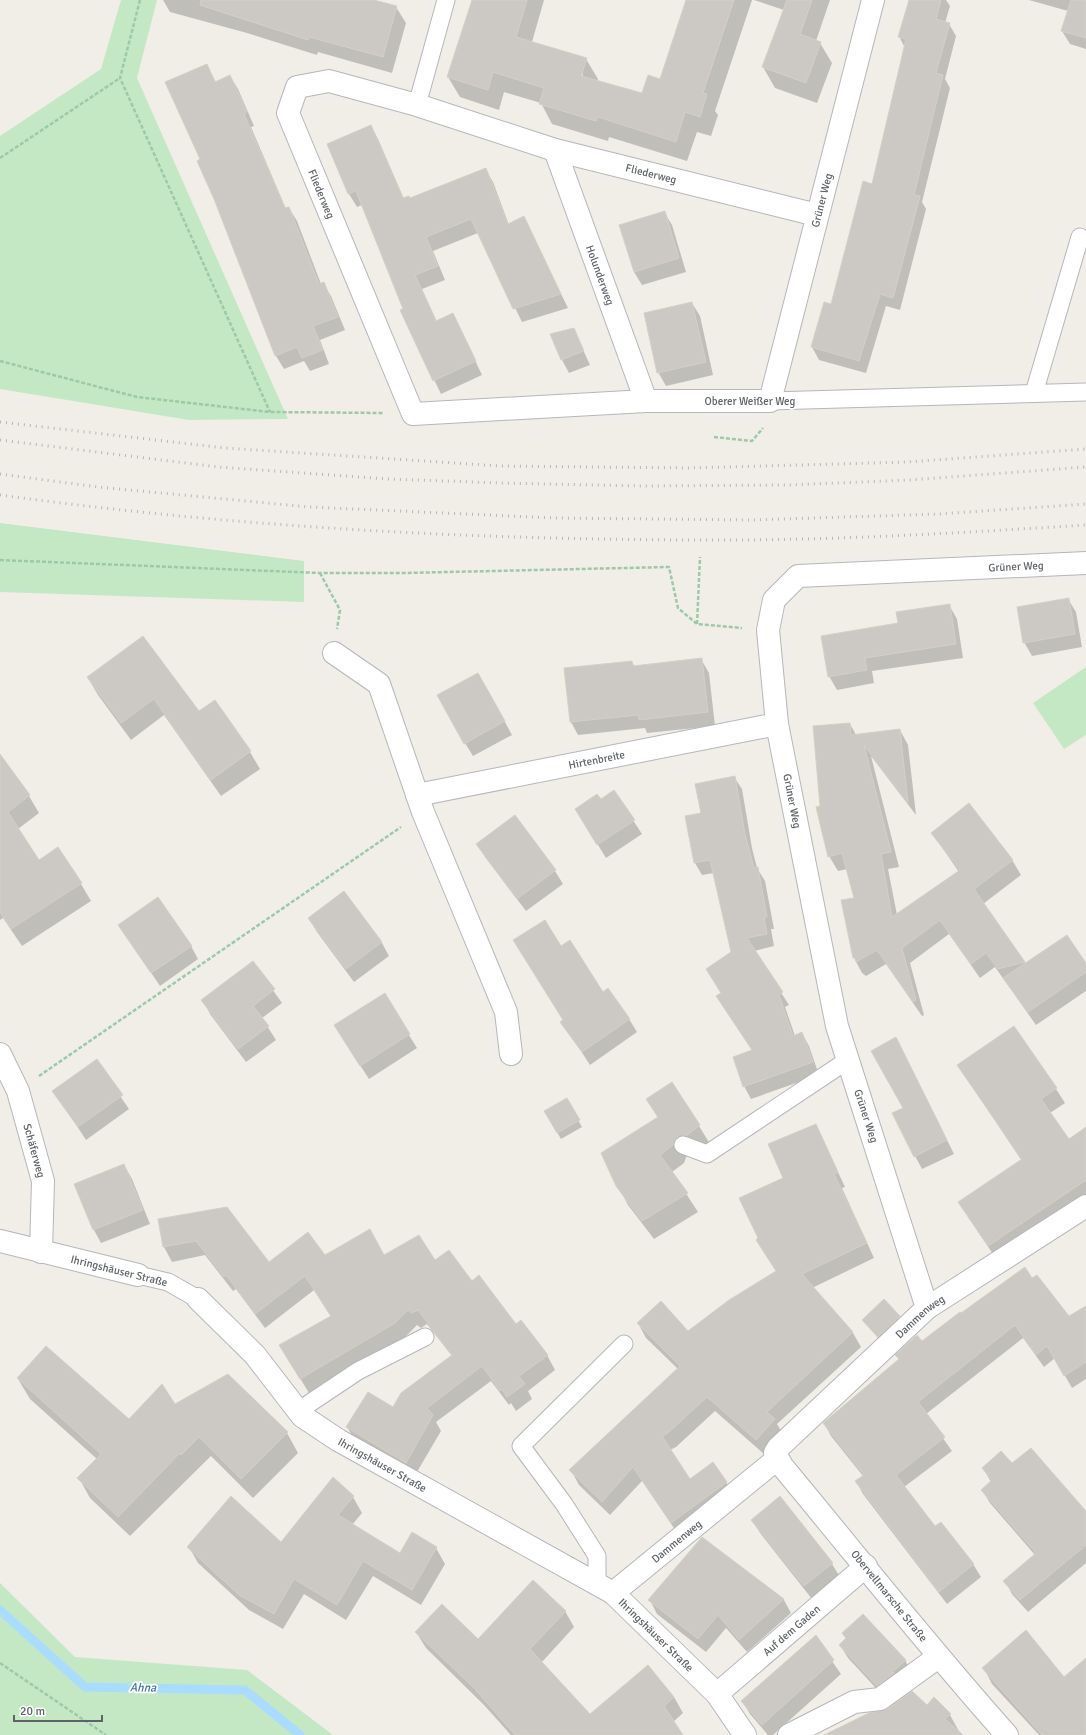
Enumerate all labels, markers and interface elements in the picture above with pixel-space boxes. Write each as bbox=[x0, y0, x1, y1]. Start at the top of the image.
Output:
street label: Fliederweg bbox=[624, 161, 678, 187]
street label: Fliederweg bbox=[306, 167, 338, 221]
street label: Grüner Weg bbox=[808, 172, 835, 229]
street label: Holunderweg bbox=[583, 243, 617, 307]
street label: Oberer Weißer Weg bbox=[705, 395, 796, 408]
street label: Grüner Weg bbox=[988, 558, 1044, 574]
street label: Hirtenbreite bbox=[567, 748, 626, 772]
street label: Grüner Weg bbox=[780, 773, 804, 830]
street label: Grüner Weg bbox=[851, 1088, 881, 1145]
street label: Schäferweg bbox=[21, 1122, 48, 1179]
street label: Ihringshäuser Straße bbox=[69, 1253, 169, 1289]
street label: Dammenweg bbox=[893, 1292, 947, 1341]
street label: Ihringshäuser Straße bbox=[336, 1435, 429, 1495]
street label: Dammenweg bbox=[649, 1517, 704, 1565]
street label: Obervellmarsche Straße bbox=[848, 1548, 930, 1644]
street label: Ihringshäuser Straße bbox=[616, 1596, 696, 1674]
street label: Auf dem Gaden bbox=[760, 1602, 823, 1658]
water label: Ahna bbox=[130, 1680, 157, 1696]
scale bar bbox=[14, 1697, 102, 1723]
text: 20 m bbox=[20, 1704, 45, 1719]

